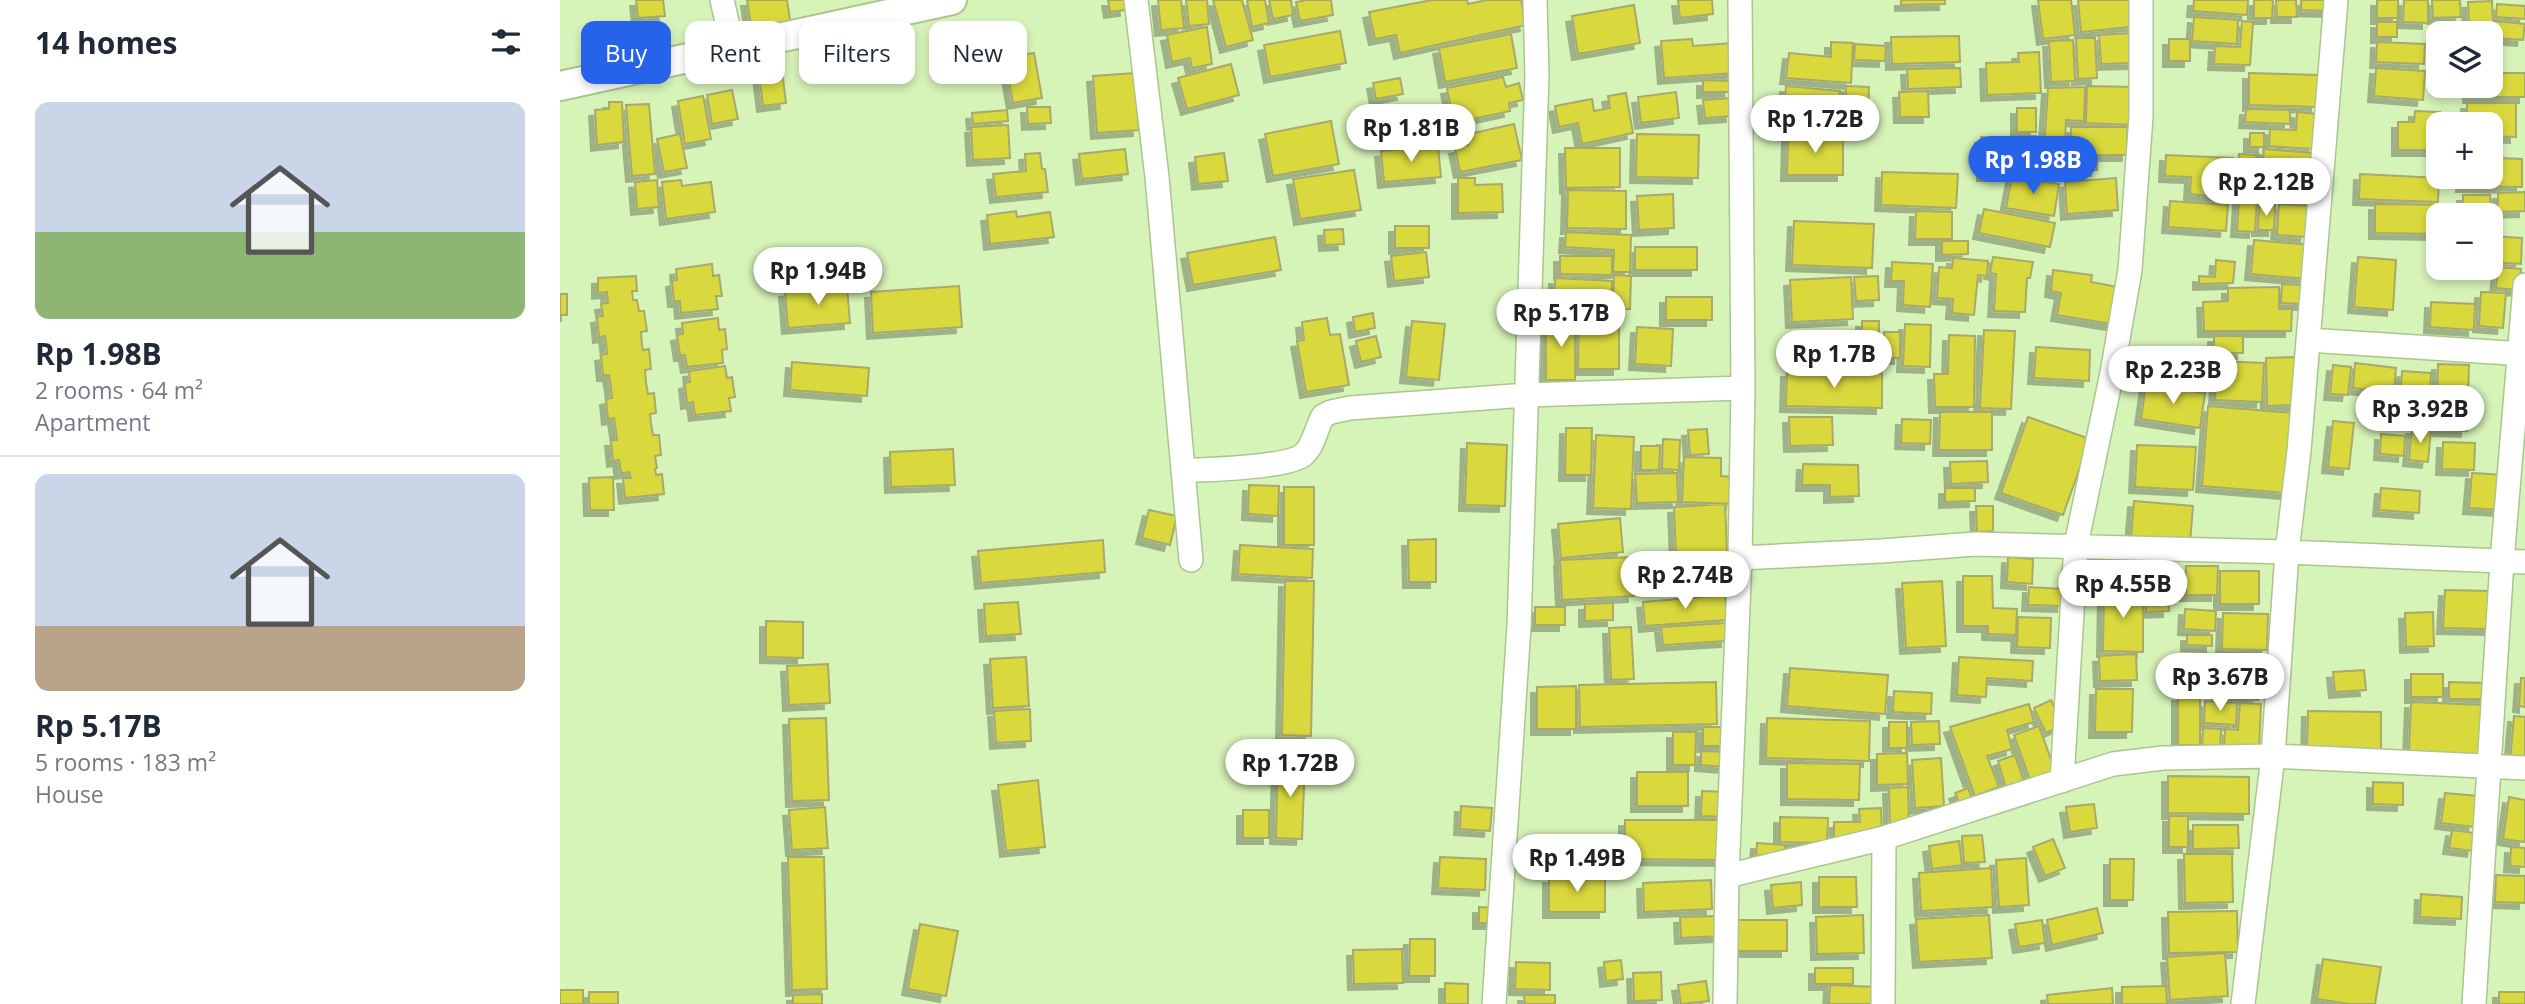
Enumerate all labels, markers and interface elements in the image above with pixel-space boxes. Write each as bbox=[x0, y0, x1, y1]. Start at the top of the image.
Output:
chip: Buy bbox=[581, 21, 671, 84]
chip: Rent bbox=[685, 21, 785, 84]
chip: Filters bbox=[799, 21, 915, 84]
chip: New bbox=[929, 21, 1027, 84]
map controls bbox=[2426, 21, 2503, 280]
button: layers bbox=[2426, 21, 2503, 98]
text: 14 homes bbox=[35, 22, 178, 63]
icon: filters bbox=[487, 23, 525, 61]
pin: Rp 1.72B bbox=[1743, 96, 1887, 155]
text: Rp 1.72B bbox=[1766, 102, 1864, 134]
pin: Rp 1.81B bbox=[1339, 104, 1483, 164]
text: Rp 1.81B bbox=[1362, 111, 1460, 143]
button: + bbox=[2426, 112, 2503, 189]
pin: Rp 1.98B bbox=[1961, 136, 2105, 196]
text: Rp 1.98B bbox=[1984, 143, 2082, 175]
icon: home bbox=[217, 147, 343, 273]
pin: Rp 2.12B bbox=[2194, 158, 2338, 218]
text: Rp 2.12B bbox=[2217, 165, 2315, 197]
button: − bbox=[2426, 203, 2503, 280]
pin: Rp 1.94B bbox=[746, 247, 890, 307]
text: Rp 1.94B bbox=[769, 254, 867, 286]
pin: Rp 5.17B bbox=[1489, 290, 1633, 349]
text: Rp 5.17B bbox=[1512, 296, 1610, 328]
pin: Rp 1.7B bbox=[1769, 330, 1899, 390]
text: Rp 1.98B bbox=[35, 333, 162, 374]
text: Rp 1.7B bbox=[1792, 337, 1876, 369]
pin: Rp 2.23B bbox=[2101, 346, 2245, 406]
text: Rp 2.23B bbox=[2124, 353, 2222, 385]
text: 2 rooms · 64 m² bbox=[35, 374, 203, 406]
pin: Rp 3.92B bbox=[2348, 386, 2492, 445]
text: Rp 3.92B bbox=[2371, 392, 2469, 424]
text: Apartment bbox=[35, 406, 151, 438]
icon: home bbox=[217, 519, 343, 645]
pin: Rp 2.74B bbox=[1613, 552, 1757, 611]
text: Rp 2.74B bbox=[1636, 558, 1734, 590]
pin: Rp 4.55B bbox=[2051, 560, 2195, 620]
text: Rp 4.55B bbox=[2074, 567, 2172, 599]
pin: Rp 3.67B bbox=[2148, 654, 2292, 713]
text: Rp 3.67B bbox=[2171, 660, 2269, 692]
text: Rp 5.17B bbox=[35, 705, 162, 746]
pin: Rp 1.72B bbox=[1218, 740, 1362, 799]
text: 5 rooms · 183 m² bbox=[35, 746, 216, 778]
text: Rp 1.72B bbox=[1241, 746, 1339, 778]
text: House bbox=[35, 778, 104, 810]
pin: Rp 1.49B bbox=[1505, 834, 1649, 894]
text: Rp 1.49B bbox=[1528, 841, 1626, 873]

